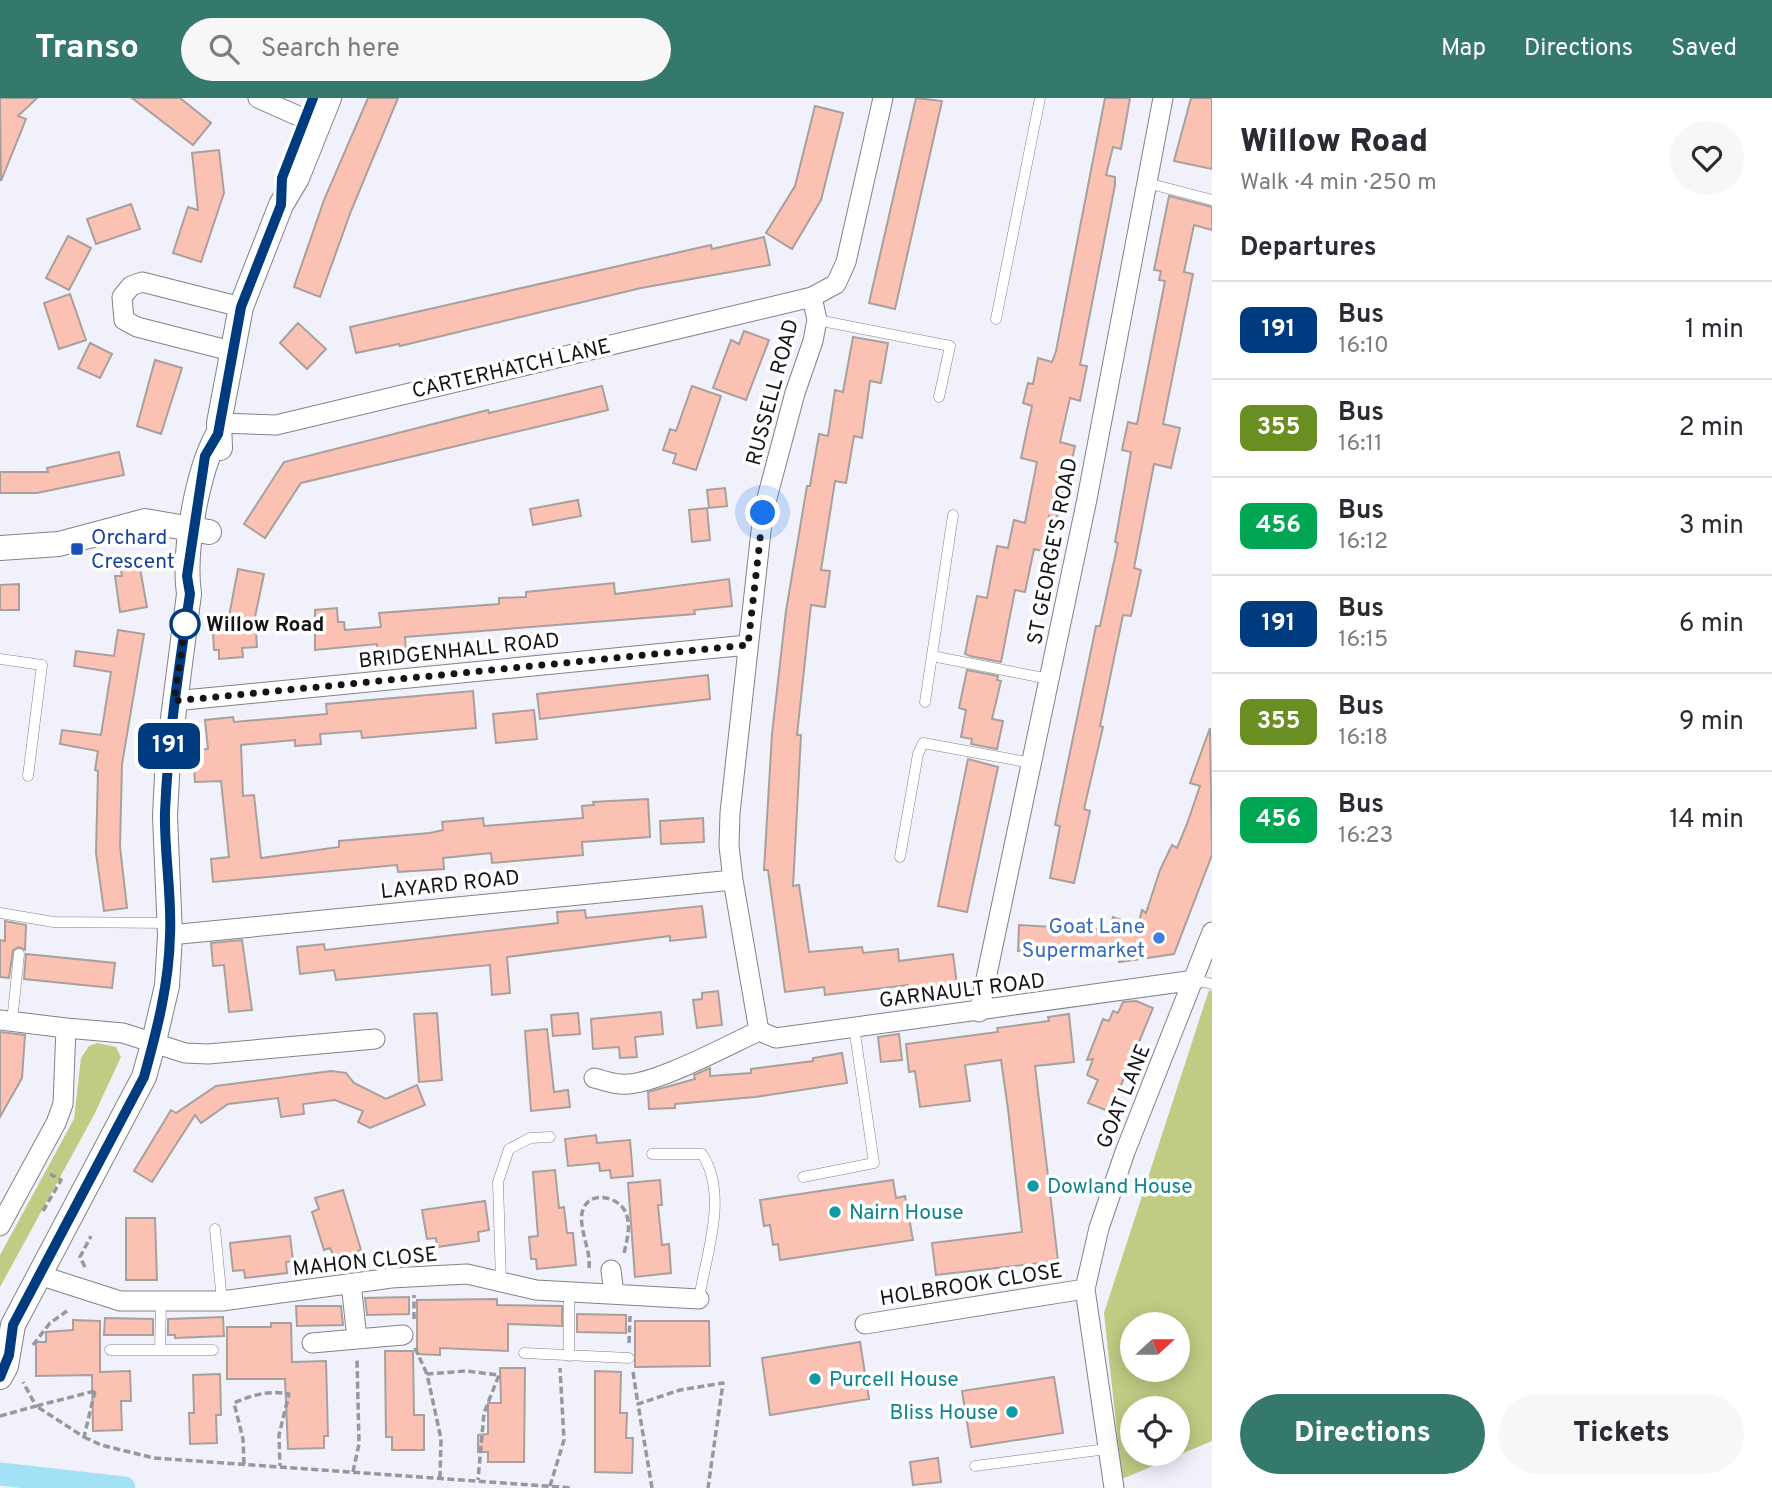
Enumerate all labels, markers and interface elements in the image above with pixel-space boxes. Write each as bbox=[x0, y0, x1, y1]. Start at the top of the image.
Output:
search box bbox=[181, 18, 671, 81]
text: Transo bbox=[35, 28, 139, 70]
icon: search bbox=[205, 30, 243, 68]
text: Search here bbox=[261, 33, 400, 66]
text: Map bbox=[1441, 34, 1486, 64]
text: Directions bbox=[1524, 34, 1633, 64]
text: Saved bbox=[1671, 34, 1737, 64]
button: heart bbox=[1670, 121, 1744, 195]
text: Willow Road bbox=[1240, 122, 1428, 164]
text: Walk · 4 min · 250 m bbox=[1240, 169, 1437, 198]
text: Departures bbox=[1240, 232, 1377, 265]
text: Bus bbox=[1338, 299, 1384, 332]
text: 1 min bbox=[1685, 314, 1744, 347]
text: 191 bbox=[1262, 315, 1295, 345]
street label: RUSSELL ROAD bbox=[741, 316, 806, 468]
text: 16:10 bbox=[1338, 332, 1389, 361]
street label: CARTERHATCH LANE bbox=[409, 333, 613, 405]
text: Bus bbox=[1338, 397, 1384, 430]
text: 2 min bbox=[1679, 412, 1744, 445]
text: 355 bbox=[1257, 413, 1300, 443]
text: 16:11 bbox=[1338, 430, 1383, 459]
street label: ST GEORGE'S ROAD bbox=[1022, 456, 1085, 647]
your location bbox=[745, 495, 780, 530]
text: Bus bbox=[1338, 495, 1384, 528]
text: 3 min bbox=[1679, 510, 1744, 543]
text: 456 bbox=[1256, 511, 1301, 541]
place label: Orchard Crescent bbox=[91, 525, 175, 576]
text: 16:12 bbox=[1338, 528, 1388, 557]
marker: Orchard Crescent bbox=[69, 541, 85, 557]
text: Bus bbox=[1338, 593, 1384, 626]
text: 6 min bbox=[1679, 608, 1744, 641]
marker: Willow Road bbox=[170, 609, 200, 639]
text: 191 bbox=[1262, 609, 1295, 639]
place label: Willow Road bbox=[206, 612, 324, 639]
text: 16:15 bbox=[1338, 626, 1388, 655]
street label: BRIDGENHALL ROAD bbox=[357, 628, 561, 675]
text: Bus bbox=[1338, 691, 1384, 724]
text: 9 min bbox=[1679, 706, 1744, 739]
text: 355 bbox=[1257, 707, 1300, 737]
line badge: 191 bbox=[129, 723, 209, 769]
text: 16:18 bbox=[1338, 724, 1388, 753]
text: 191 bbox=[152, 731, 186, 761]
text: Bus bbox=[1338, 789, 1384, 822]
text: 14 min bbox=[1669, 804, 1744, 837]
text: 456 bbox=[1256, 805, 1301, 835]
text: 16:23 bbox=[1338, 822, 1393, 851]
street label: LAYARD ROAD bbox=[379, 865, 521, 906]
place label: Goat Lane Supermarket bbox=[1022, 914, 1145, 965]
marker: Goat Lane Supermarket bbox=[1151, 930, 1167, 946]
street label: GARNAULT ROAD bbox=[878, 968, 1047, 1015]
street label: GOAT LANE bbox=[1091, 1040, 1158, 1153]
place label: Dowland House bbox=[1047, 1174, 1193, 1201]
marker: Dowland House bbox=[1025, 1178, 1041, 1194]
place label: Nairn House bbox=[849, 1200, 964, 1227]
marker: Nairn House bbox=[827, 1204, 843, 1220]
street label: MAHON CLOSE bbox=[291, 1241, 439, 1284]
street label: HOLBROOK CLOSE bbox=[878, 1258, 1064, 1313]
north arrow bbox=[1120, 1312, 1190, 1382]
map controls bbox=[1120, 1312, 1190, 1466]
place label: Purcell House bbox=[829, 1367, 959, 1394]
marker: Purcell House bbox=[807, 1371, 823, 1387]
button: Directions bbox=[1240, 1394, 1485, 1474]
button: Tickets bbox=[1499, 1394, 1744, 1474]
button: locate bbox=[1120, 1396, 1190, 1466]
place label: Bliss House bbox=[890, 1400, 998, 1427]
marker: Bliss House bbox=[1004, 1404, 1020, 1420]

